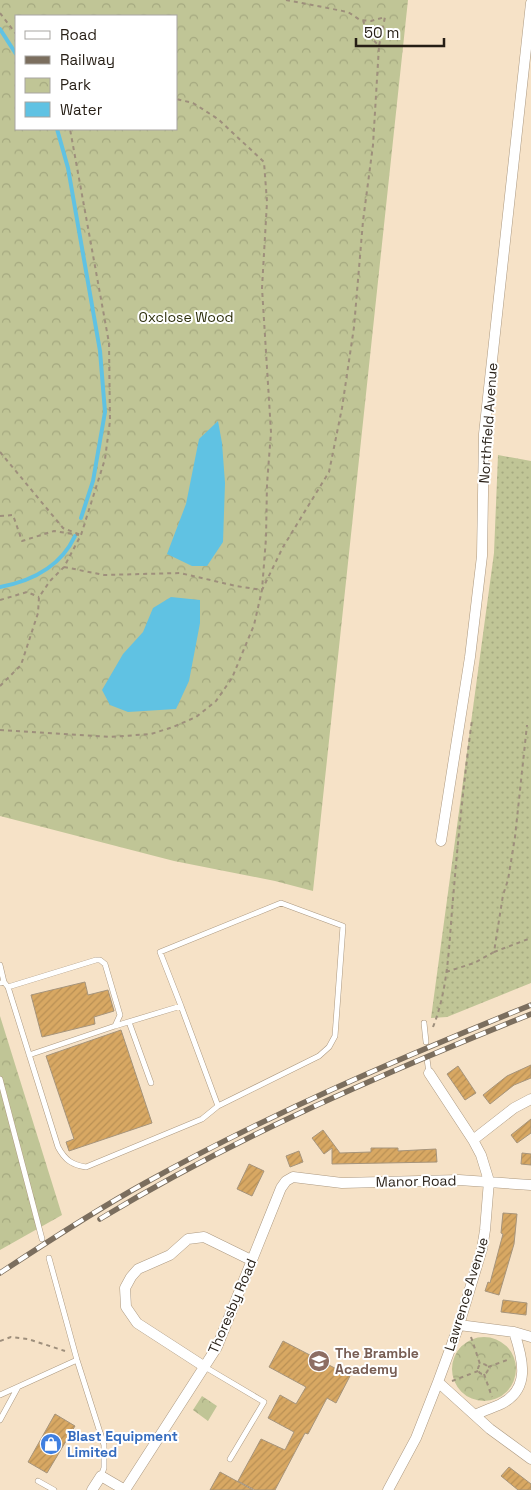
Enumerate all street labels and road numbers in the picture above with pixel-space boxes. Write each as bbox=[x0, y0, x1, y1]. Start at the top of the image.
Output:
street label: Northfield Avenue bbox=[475, 362, 501, 484]
street label: Manor Road bbox=[376, 1171, 456, 1191]
street label: Lawrence Avenue bbox=[440, 1235, 492, 1353]
street label: Thoresby Road bbox=[204, 1256, 260, 1356]

